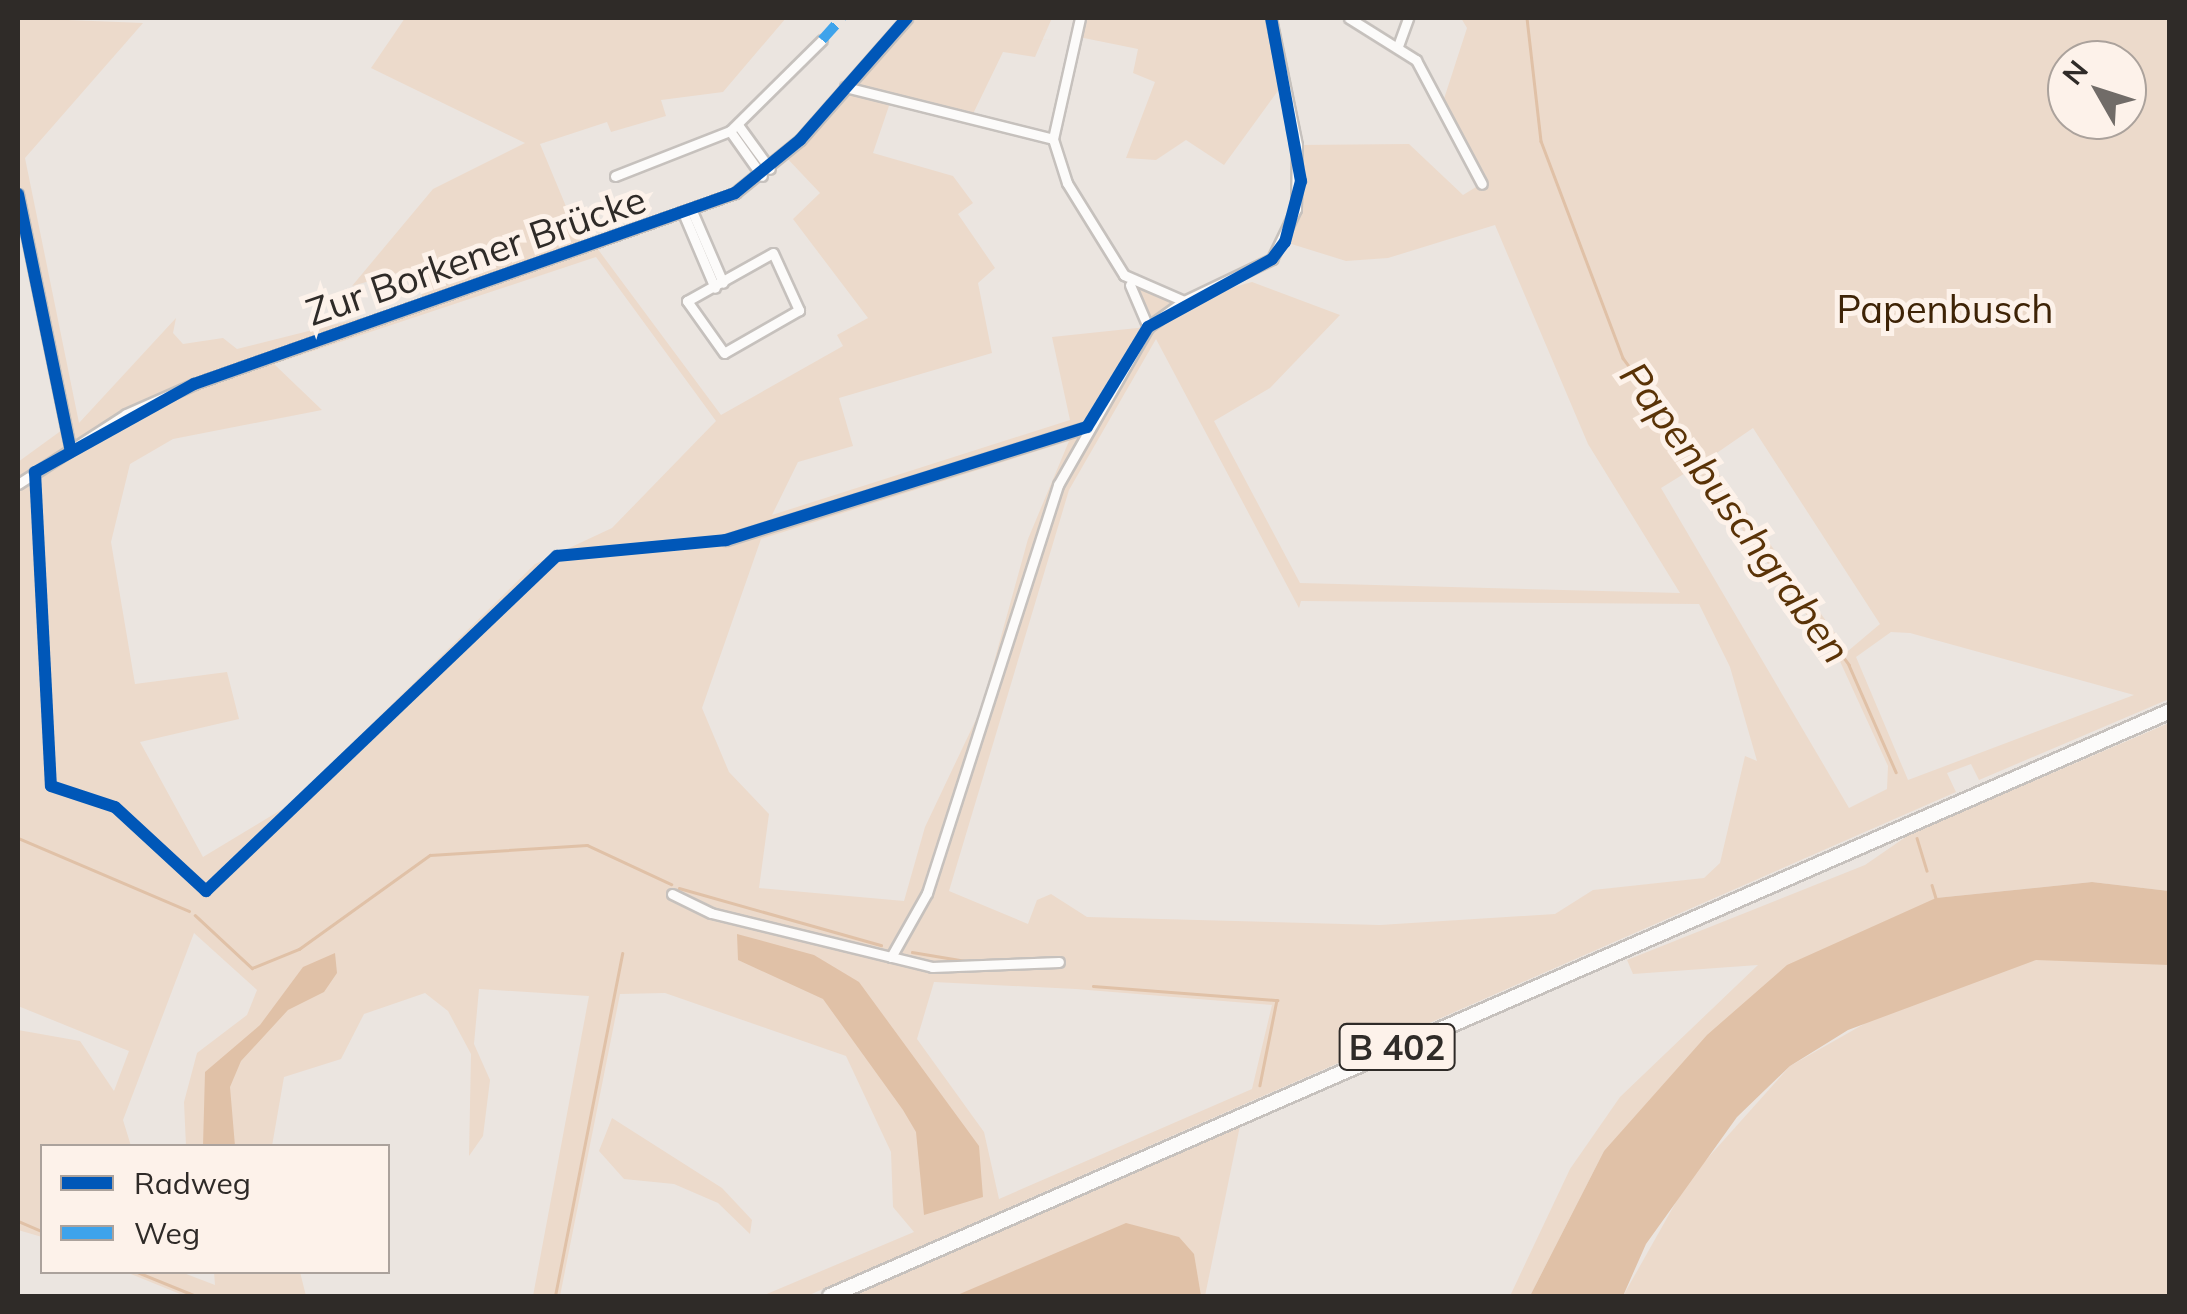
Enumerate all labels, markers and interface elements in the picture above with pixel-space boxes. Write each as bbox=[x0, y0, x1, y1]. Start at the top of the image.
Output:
north arrow bbox=[2047, 40, 2147, 140]
text: N bbox=[2055, 53, 2095, 91]
street label: Zur Borkener Brücke bbox=[300, 177, 652, 335]
park label: Papenbusch bbox=[1836, 287, 2054, 333]
water label: Papenbuschgraben bbox=[1611, 352, 1861, 672]
road number: B 402 bbox=[1337, 1017, 1457, 1077]
legend bbox=[40, 1144, 390, 1274]
text: Radweg bbox=[134, 1164, 251, 1202]
text: Weg bbox=[134, 1214, 200, 1252]

